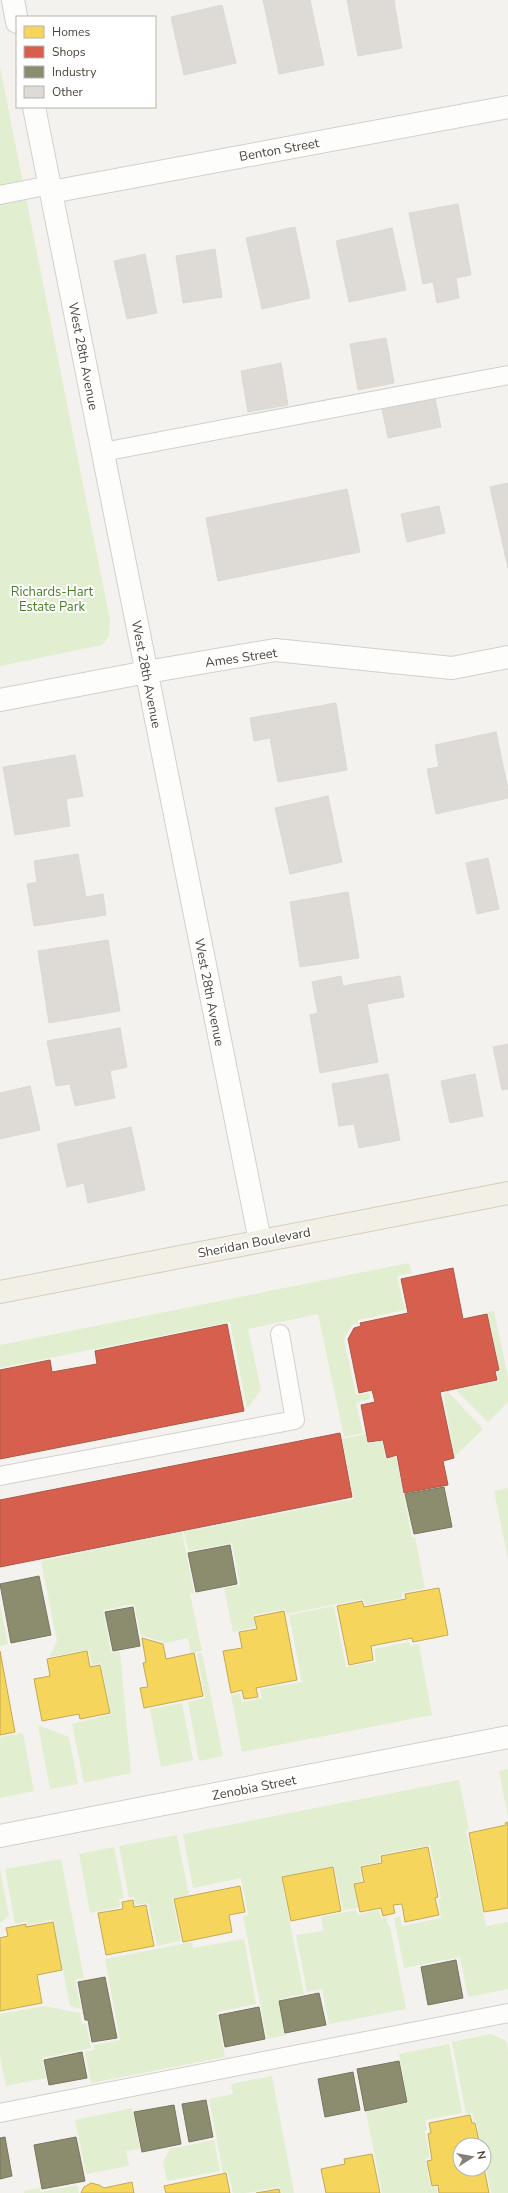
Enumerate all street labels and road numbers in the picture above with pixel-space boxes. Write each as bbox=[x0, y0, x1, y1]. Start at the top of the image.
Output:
street label: Benton Street bbox=[238, 134, 321, 166]
street label: West 28th Avenue bbox=[64, 301, 102, 412]
street label: West 28th Avenue bbox=[127, 619, 165, 730]
street label: Ames Street bbox=[204, 644, 279, 672]
street label: West 28th Avenue bbox=[190, 937, 228, 1048]
street label: Sheridan Boulevard bbox=[196, 1223, 312, 1263]
street label: Zenobia Street bbox=[211, 1771, 298, 1805]

